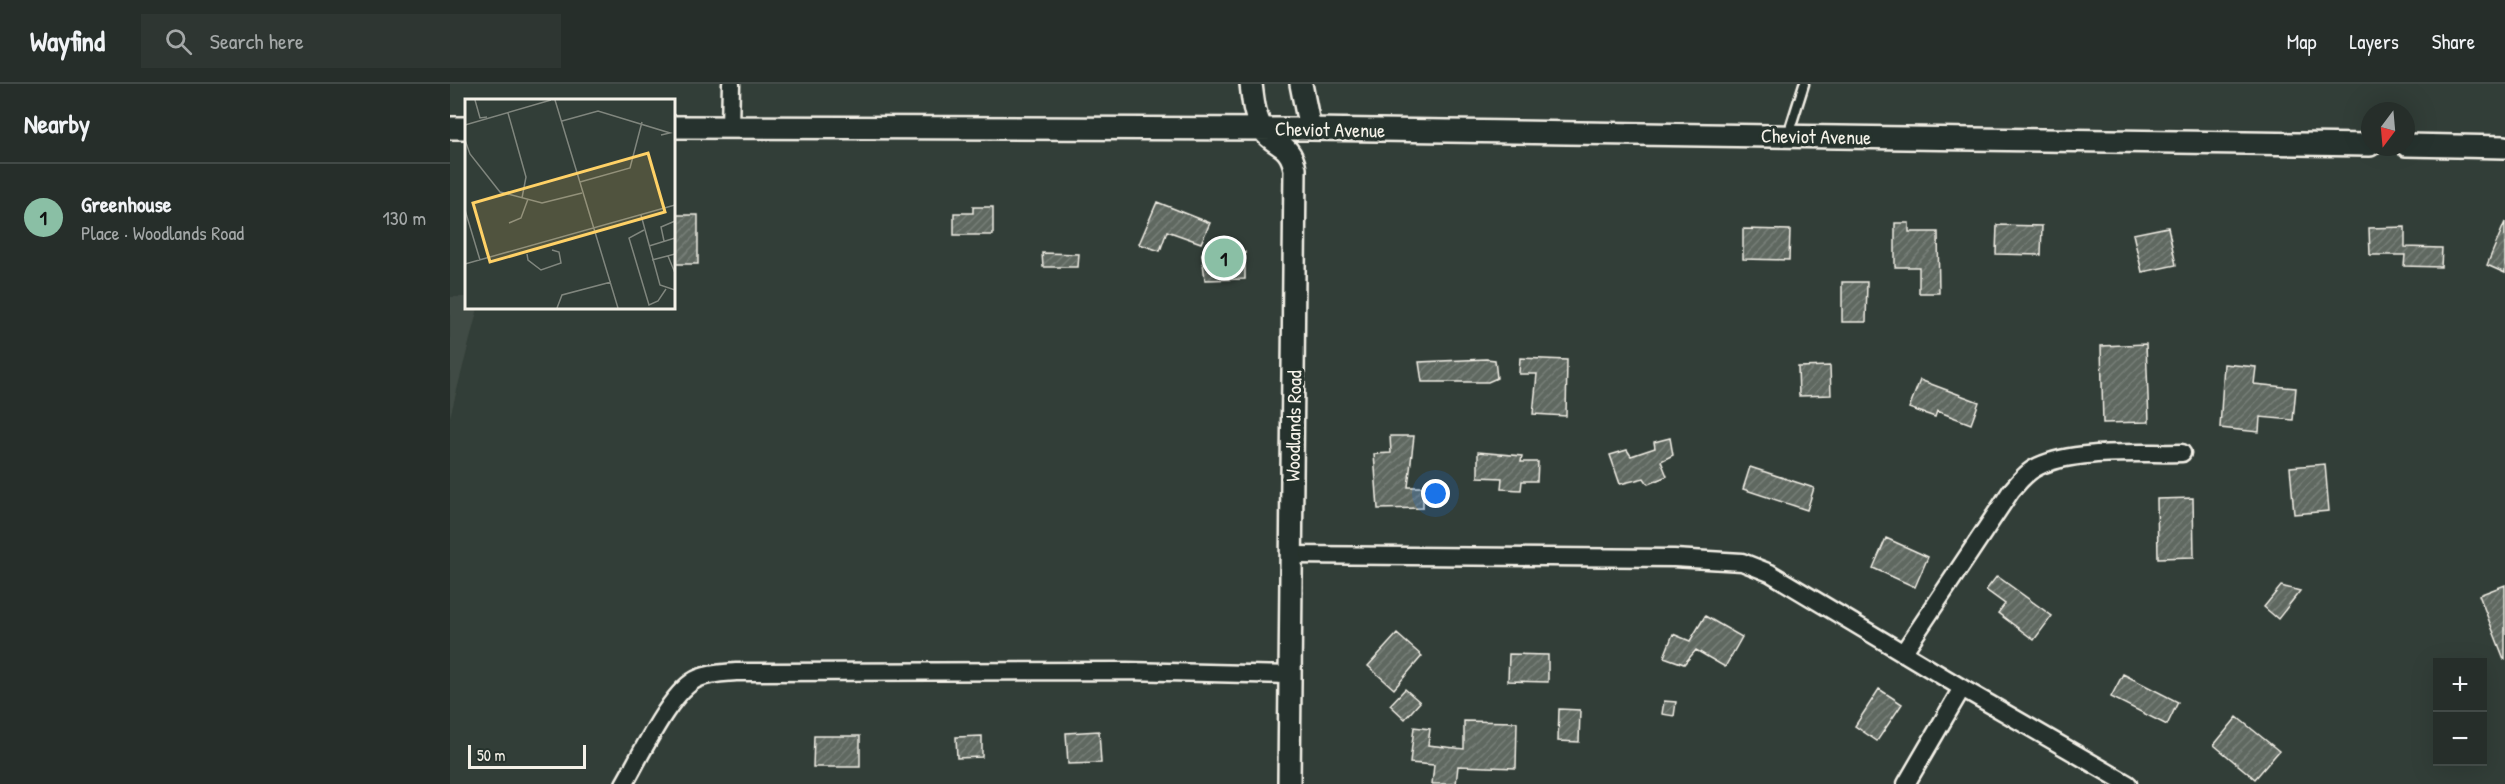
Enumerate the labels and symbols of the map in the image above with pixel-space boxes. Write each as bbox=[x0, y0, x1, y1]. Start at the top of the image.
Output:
inset map bbox=[465, 99, 675, 309]
north arrow bbox=[2361, 102, 2415, 156]
street label: Cheviot Avenue bbox=[1275, 115, 1385, 143]
street label: Cheviot Avenue bbox=[1761, 122, 1871, 150]
pin: 1 bbox=[1204, 236, 1244, 280]
street label: Woodlands Road bbox=[1279, 370, 1307, 482]
your location bbox=[1421, 479, 1450, 508]
scale bar bbox=[468, 742, 586, 770]

